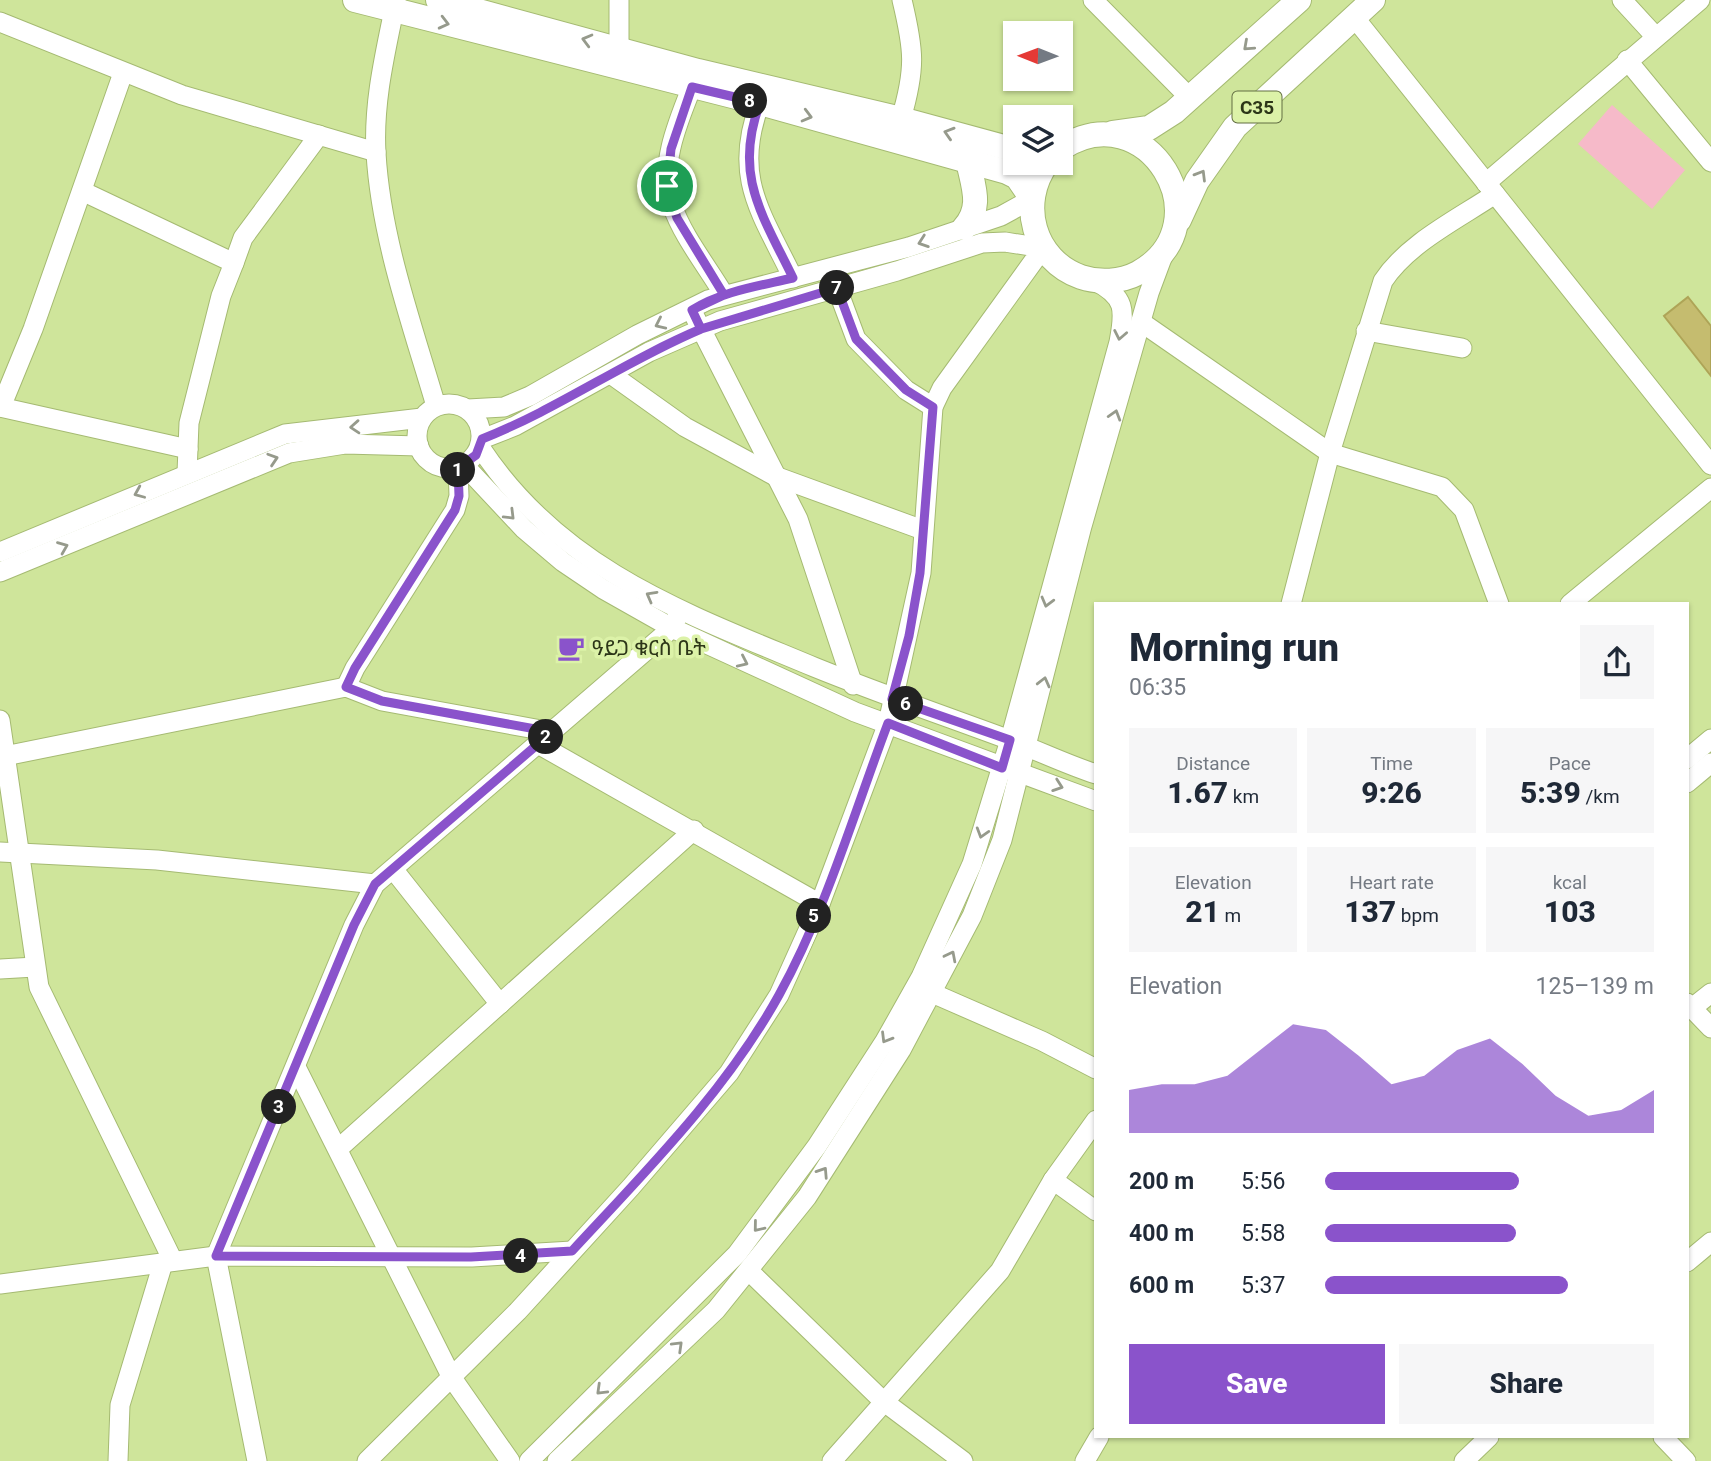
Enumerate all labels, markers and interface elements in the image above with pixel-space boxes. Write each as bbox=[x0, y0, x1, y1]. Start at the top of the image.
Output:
one-way arrow bbox=[438, 15, 450, 29]
north arrow bbox=[1003, 21, 1073, 91]
map controls bbox=[1003, 21, 1073, 175]
one-way arrow bbox=[581, 34, 593, 48]
one-way arrow bbox=[1243, 37, 1256, 50]
pin: 8 bbox=[732, 84, 768, 119]
text: 8 bbox=[744, 89, 755, 112]
road number: C35 bbox=[1232, 92, 1282, 122]
button: layers bbox=[1003, 105, 1073, 175]
one-way arrow bbox=[801, 108, 813, 122]
one-way arrow bbox=[943, 127, 955, 142]
pin bbox=[637, 156, 697, 216]
icon: arrive bbox=[648, 167, 686, 205]
one-way arrow bbox=[1193, 169, 1206, 182]
one-way arrow bbox=[917, 234, 930, 248]
pin: 7 bbox=[820, 270, 854, 306]
text: 7 bbox=[831, 276, 842, 299]
one-way arrow bbox=[655, 315, 667, 329]
one-way arrow bbox=[1113, 329, 1128, 341]
one-way arrow bbox=[1106, 409, 1121, 421]
one-way arrow bbox=[349, 419, 360, 434]
one-way arrow bbox=[267, 452, 279, 467]
pin: 1 bbox=[440, 452, 476, 488]
text: 1 bbox=[452, 458, 463, 481]
one-way arrow bbox=[134, 484, 146, 498]
one-way arrow bbox=[502, 507, 515, 520]
one-way arrow bbox=[57, 541, 69, 555]
one-way arrow bbox=[646, 591, 659, 604]
one-way arrow bbox=[1041, 596, 1056, 608]
button: share bbox=[1580, 625, 1654, 699]
text: Morning run bbox=[1129, 626, 1339, 670]
cafe icon: ዓይጋ ቁርስ ቤት bbox=[556, 633, 586, 663]
place label: ዓይጋ ቁርስ ቤት bbox=[592, 636, 706, 660]
one-way arrow bbox=[736, 653, 748, 667]
text: 06:35 bbox=[1129, 674, 1186, 701]
one-way arrow bbox=[1036, 676, 1050, 688]
pin: 6 bbox=[888, 686, 923, 722]
text: 6 bbox=[900, 692, 911, 715]
pin: 2 bbox=[528, 720, 564, 754]
text: 2 bbox=[540, 725, 551, 748]
text: Distance bbox=[1176, 752, 1250, 775]
text: Time bbox=[1370, 752, 1413, 775]
text: Pace bbox=[1549, 752, 1591, 775]
text: 1.67 bbox=[1167, 775, 1228, 810]
text: 9:26 bbox=[1361, 775, 1422, 810]
text: 5:39 bbox=[1520, 775, 1581, 810]
one-way arrow bbox=[1051, 778, 1064, 792]
text: km bbox=[1228, 785, 1259, 808]
text: /km bbox=[1581, 785, 1620, 808]
one-way arrow bbox=[975, 826, 990, 838]
text: Elevation bbox=[1175, 871, 1252, 894]
text: Heart rate bbox=[1349, 871, 1434, 894]
text: kcal bbox=[1553, 871, 1587, 894]
text: 21 bbox=[1185, 894, 1220, 929]
text: 137 bbox=[1344, 894, 1396, 929]
text: 103 bbox=[1544, 894, 1596, 929]
pin: 5 bbox=[796, 898, 832, 934]
text: 5 bbox=[808, 904, 819, 927]
text: m bbox=[1220, 904, 1241, 927]
text: bpm bbox=[1396, 904, 1439, 927]
one-way arrow bbox=[943, 950, 957, 963]
text: Elevation bbox=[1129, 973, 1222, 1000]
text: 125–139 m bbox=[1535, 973, 1654, 1000]
one-way arrow bbox=[881, 1031, 894, 1044]
pin: 3 bbox=[262, 1090, 296, 1124]
text: 3 bbox=[273, 1095, 284, 1118]
one-way arrow bbox=[815, 1167, 827, 1180]
text: 200 m bbox=[1129, 1168, 1194, 1195]
text: 5:56 bbox=[1241, 1168, 1285, 1195]
one-way arrow bbox=[754, 1219, 767, 1231]
text: 400 m bbox=[1129, 1220, 1194, 1247]
text: 5:58 bbox=[1241, 1220, 1285, 1247]
pin: 4 bbox=[504, 1238, 538, 1274]
text: 4 bbox=[515, 1244, 526, 1267]
text: 600 m bbox=[1129, 1272, 1194, 1299]
text: 5:37 bbox=[1241, 1272, 1285, 1299]
one-way arrow bbox=[670, 1342, 683, 1355]
button: Save bbox=[1129, 1344, 1385, 1424]
button: Share bbox=[1399, 1344, 1654, 1424]
one-way arrow bbox=[596, 1382, 609, 1395]

